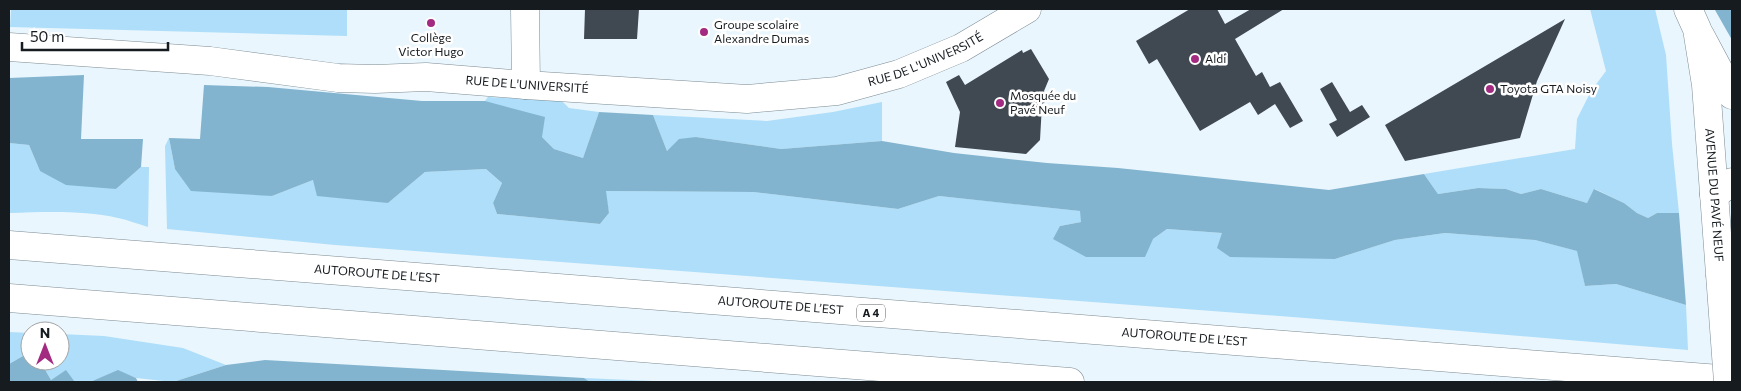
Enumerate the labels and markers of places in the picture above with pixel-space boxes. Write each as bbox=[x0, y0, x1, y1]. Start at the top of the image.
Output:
marker: Collège Victor Hugo bbox=[425, 17, 437, 29]
place label: Groupe scolaire Alexandre Dumas bbox=[714, 17, 809, 45]
marker: Groupe scolaire Alexandre Dumas bbox=[698, 26, 710, 38]
place label: Collège Victor Hugo bbox=[398, 30, 464, 58]
place label: Aldi bbox=[1205, 51, 1226, 65]
marker: Aldi bbox=[1189, 53, 1201, 65]
place label: Toyota GTA Noisy bbox=[1500, 81, 1597, 95]
marker: Toyota GTA Noisy bbox=[1484, 83, 1496, 95]
place label: Mosquée du Pavé Neuf bbox=[1010, 88, 1076, 116]
marker: Mosquée du Pavé Neuf bbox=[994, 97, 1006, 109]

